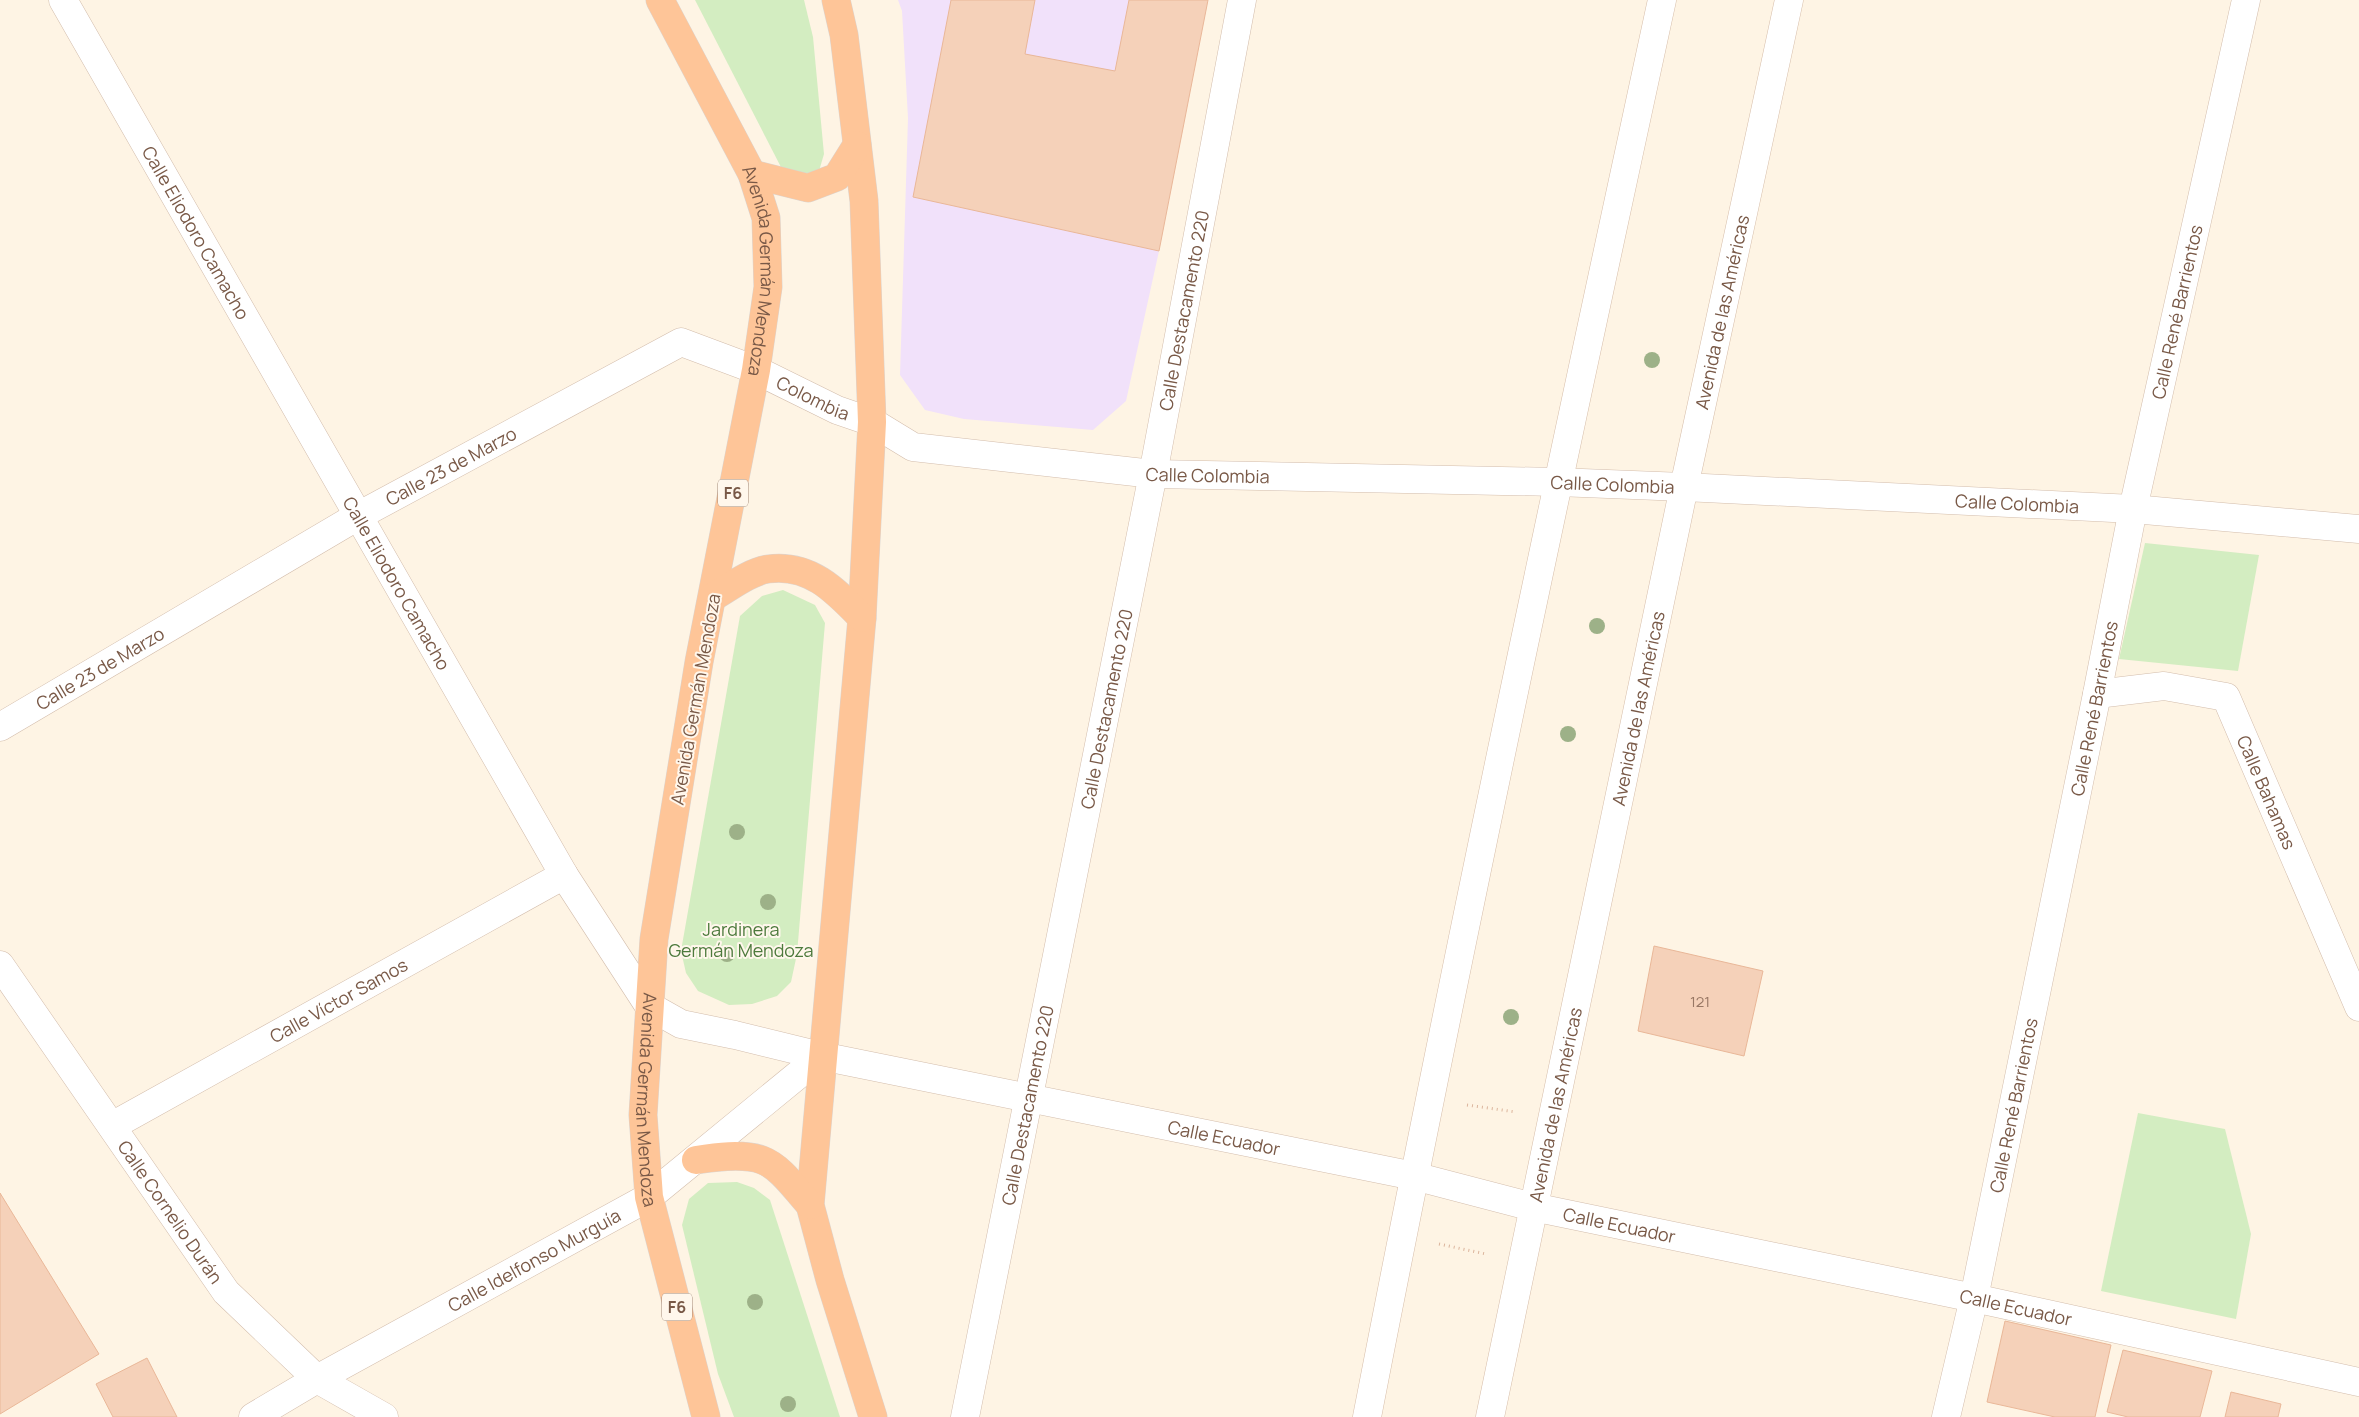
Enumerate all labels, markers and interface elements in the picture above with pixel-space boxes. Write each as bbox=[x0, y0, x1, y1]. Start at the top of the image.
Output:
street label: Calle Eliodoro Camacho bbox=[137, 141, 255, 324]
street label: Avenida Germán Mendoza bbox=[737, 160, 780, 378]
street label: Calle Destacamento 220 bbox=[1153, 208, 1214, 413]
street label: Avenida de las Américas bbox=[1689, 213, 1754, 411]
street label: Calle René Barrientos bbox=[2146, 222, 2208, 401]
street label: Colombia bbox=[772, 370, 853, 425]
street label: Calle 23 de Marzo bbox=[381, 421, 520, 511]
street label: Calle Colombia bbox=[1144, 461, 1270, 488]
street label: Calle Colombia bbox=[1550, 470, 1675, 499]
road number: F6 bbox=[718, 479, 748, 506]
street label: Calle Colombia bbox=[1955, 488, 2080, 518]
street label: Calle Eliodoro Camacho bbox=[338, 492, 456, 674]
street label: Avenida Germán Mendoza bbox=[665, 591, 725, 807]
street label: Calle Destacamento 220 bbox=[1075, 607, 1138, 811]
street label: Avenida de las Américas bbox=[1606, 609, 1670, 808]
street label: Calle René Barrientos bbox=[2065, 619, 2123, 798]
street label: Calle 23 de Marzo bbox=[31, 621, 169, 715]
street label: Calle Bahamas bbox=[2232, 731, 2302, 853]
park label: Jardinera Germán Mendoza bbox=[668, 917, 814, 962]
street label: Calle Víctor Samos bbox=[265, 952, 412, 1048]
house number: 121 bbox=[1690, 991, 1710, 1012]
street label: Avenida Germán Mendoza bbox=[631, 992, 663, 1209]
street label: Calle Destacamento 220 bbox=[996, 1003, 1059, 1207]
street label: Avenida de las Américas bbox=[1523, 1005, 1587, 1204]
street label: Calle René Barrientos bbox=[1984, 1016, 2043, 1195]
street label: Calle Ecuador bbox=[1166, 1114, 1283, 1161]
street label: Calle Cornelio Durán bbox=[113, 1135, 228, 1288]
street label: Calle Ecuador bbox=[1561, 1202, 1678, 1248]
street label: Calle Idelfonso Murguía bbox=[443, 1203, 625, 1317]
street label: Calle Ecuador bbox=[1958, 1283, 2075, 1331]
road number: F6 bbox=[662, 1294, 692, 1320]

